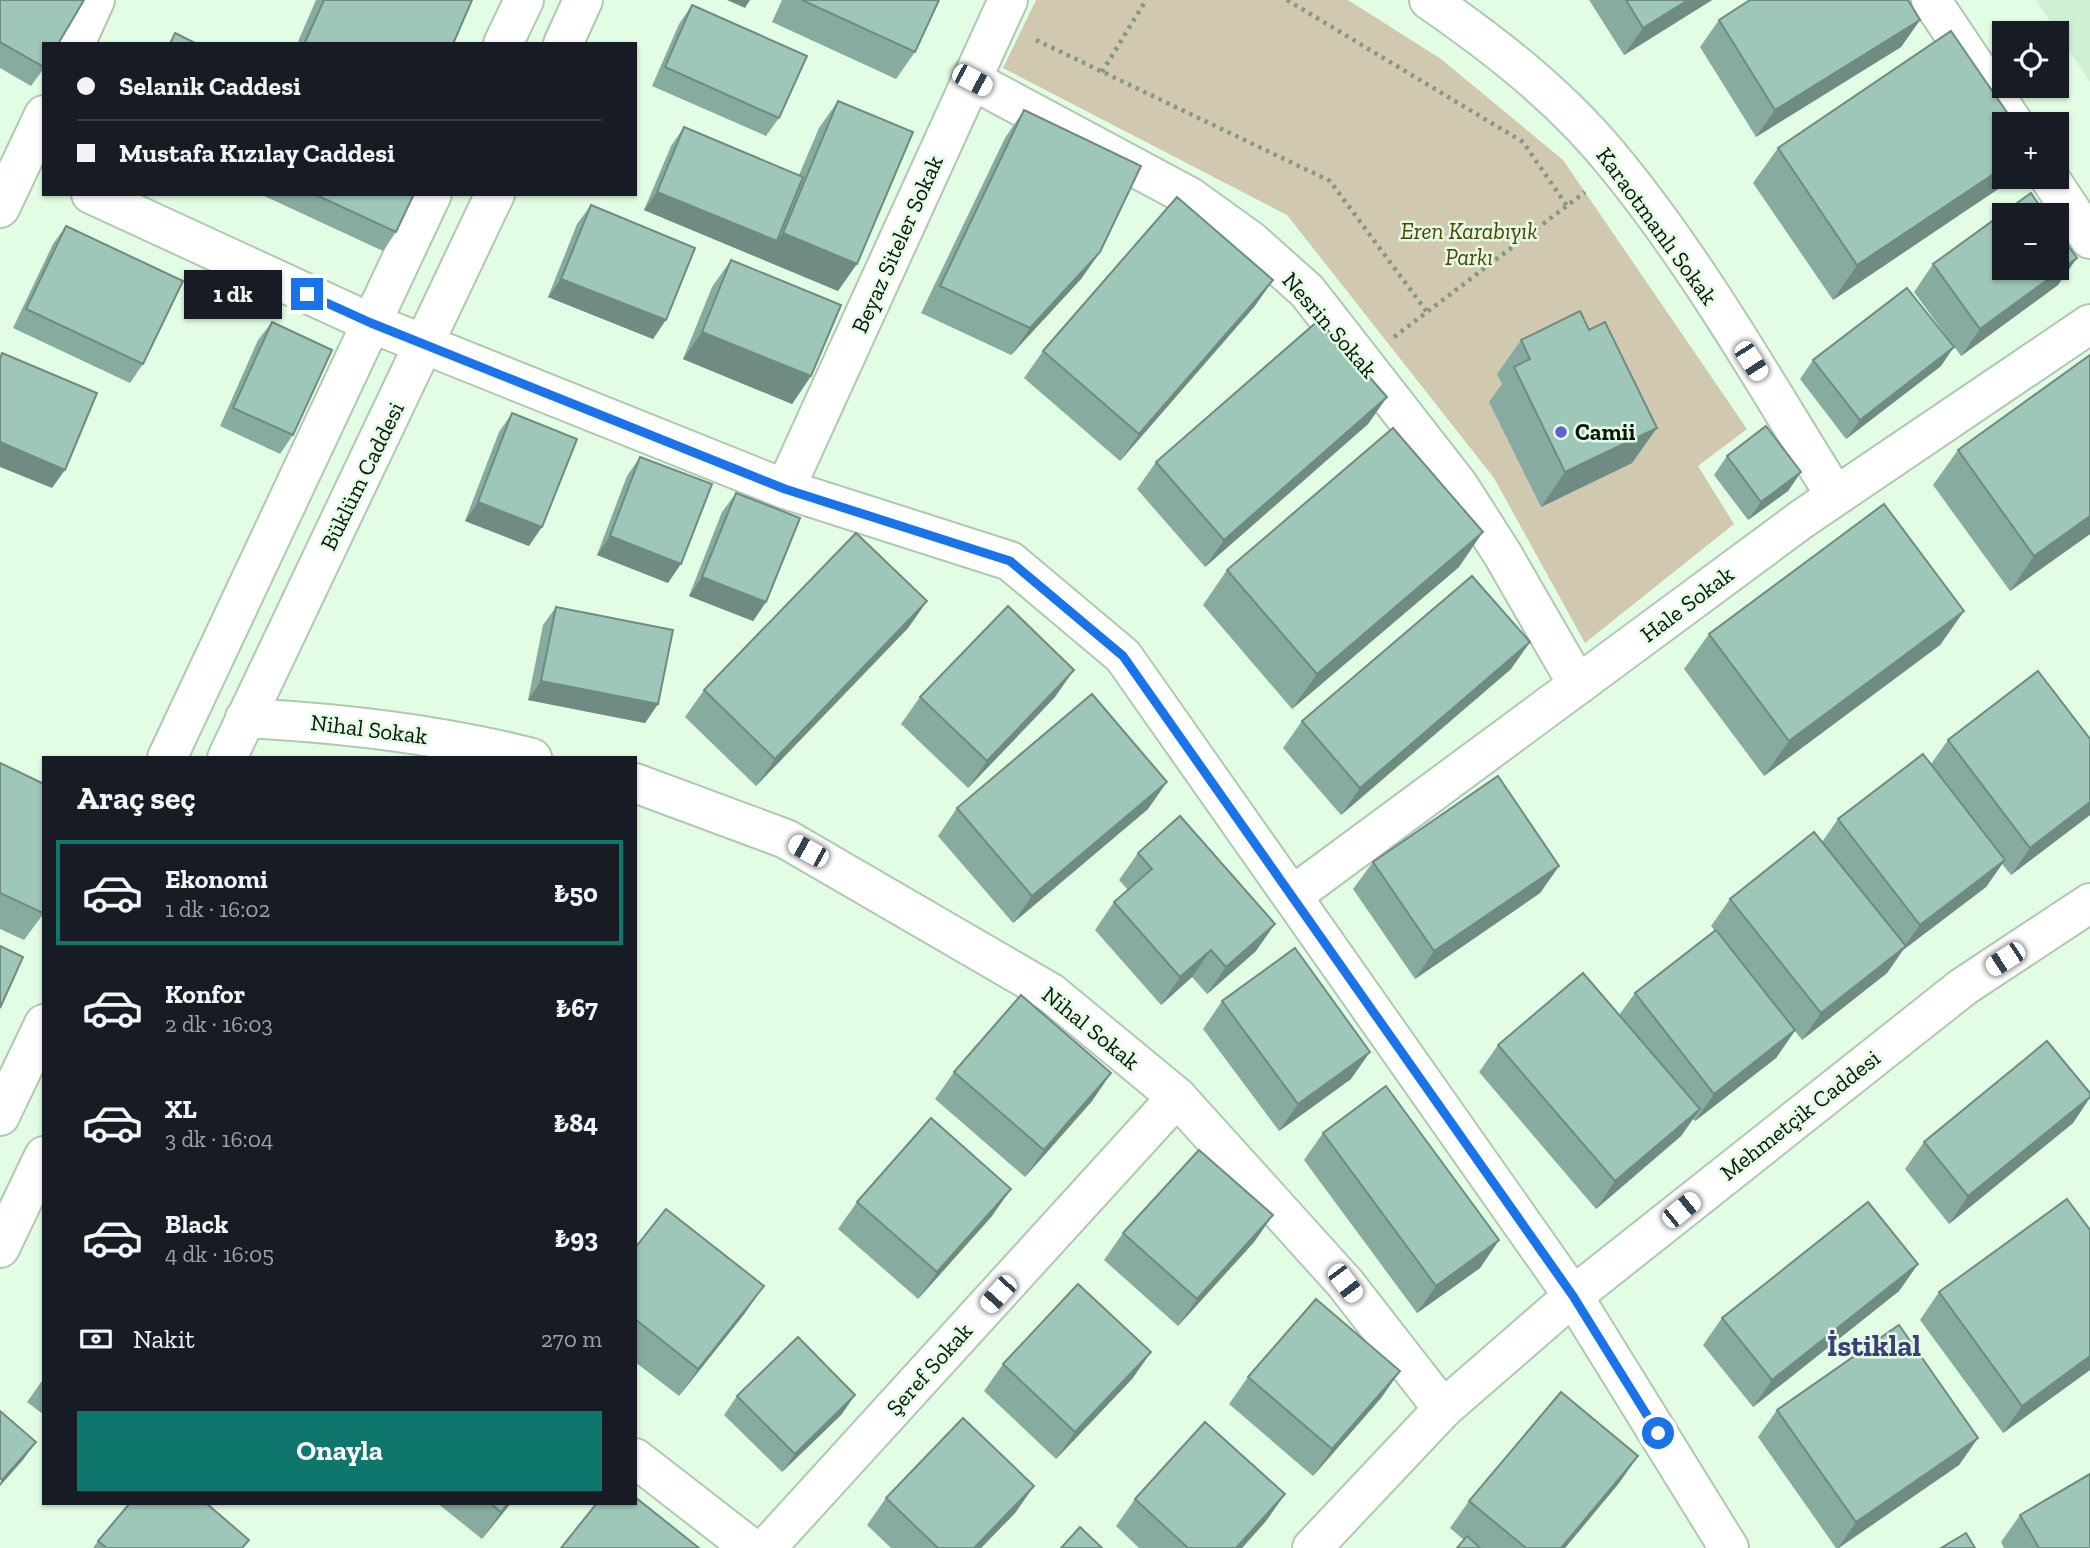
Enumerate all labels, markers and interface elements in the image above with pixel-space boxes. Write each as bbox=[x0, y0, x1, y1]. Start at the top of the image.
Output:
map controls bbox=[1992, 21, 2069, 280]
button: locate bbox=[1992, 21, 2069, 98]
car bbox=[949, 61, 996, 99]
text: Selanik Caddesi bbox=[119, 70, 301, 102]
button: + bbox=[1992, 112, 2069, 189]
text: Mustafa Kızılay Caddesi bbox=[119, 137, 395, 169]
street label: Karaotmanlı Sokak bbox=[1590, 142, 1724, 310]
street label: Beyaz Siteler Sokak bbox=[845, 151, 949, 337]
button: − bbox=[1992, 203, 2069, 280]
park label: Eren Karabıyık Parkı bbox=[1401, 217, 1538, 271]
street label: Nesrin Sokak bbox=[1276, 266, 1384, 384]
callout: 1 dk bbox=[184, 270, 282, 318]
route end bbox=[291, 278, 323, 310]
text: 1 dk bbox=[213, 280, 253, 308]
car bbox=[1731, 338, 1772, 384]
street label: Büklüm Caddesi bbox=[314, 397, 410, 555]
place label: Camii bbox=[1575, 418, 1635, 446]
marker: Camii bbox=[1553, 424, 1569, 440]
street label: Hale Sokak bbox=[1635, 560, 1739, 648]
street label: Nihal Sokak bbox=[309, 708, 429, 750]
text: Araç seç bbox=[77, 779, 196, 817]
car bbox=[785, 832, 832, 870]
icon: car bbox=[81, 861, 144, 924]
text: Ekonomi bbox=[165, 863, 268, 895]
text: ₺50 bbox=[554, 877, 598, 909]
text: 1 dk · 16:02 bbox=[165, 895, 270, 923]
car bbox=[1982, 939, 2029, 979]
icon: car bbox=[81, 976, 144, 1039]
text: Konfor bbox=[165, 978, 245, 1010]
street label: Nihal Sokak bbox=[1037, 980, 1145, 1076]
text: ₺67 bbox=[555, 992, 598, 1024]
text: 2 dk · 16:03 bbox=[165, 1010, 273, 1038]
street label: Mehmetçik Caddesi bbox=[1714, 1044, 1886, 1186]
icon: car bbox=[81, 1091, 144, 1154]
text: XL bbox=[165, 1093, 197, 1125]
text: ₺84 bbox=[553, 1107, 598, 1139]
text: 3 dk · 16:04 bbox=[165, 1125, 273, 1153]
car bbox=[1659, 1189, 1704, 1231]
icon: car bbox=[81, 1206, 144, 1269]
text: Black bbox=[165, 1208, 228, 1240]
text: ₺93 bbox=[555, 1222, 598, 1254]
text: 4 dk · 16:05 bbox=[165, 1240, 274, 1268]
car bbox=[1324, 1260, 1367, 1306]
car bbox=[977, 1271, 1020, 1317]
street label: Şeref Sokak bbox=[880, 1317, 978, 1421]
icon: cash bbox=[77, 1320, 115, 1358]
text: Nakit bbox=[133, 1323, 195, 1355]
text: 270 m bbox=[541, 1325, 602, 1353]
district label: İstiklal bbox=[1827, 1328, 1921, 1364]
button: Onayla bbox=[77, 1411, 602, 1491]
route start bbox=[1642, 1417, 1674, 1449]

